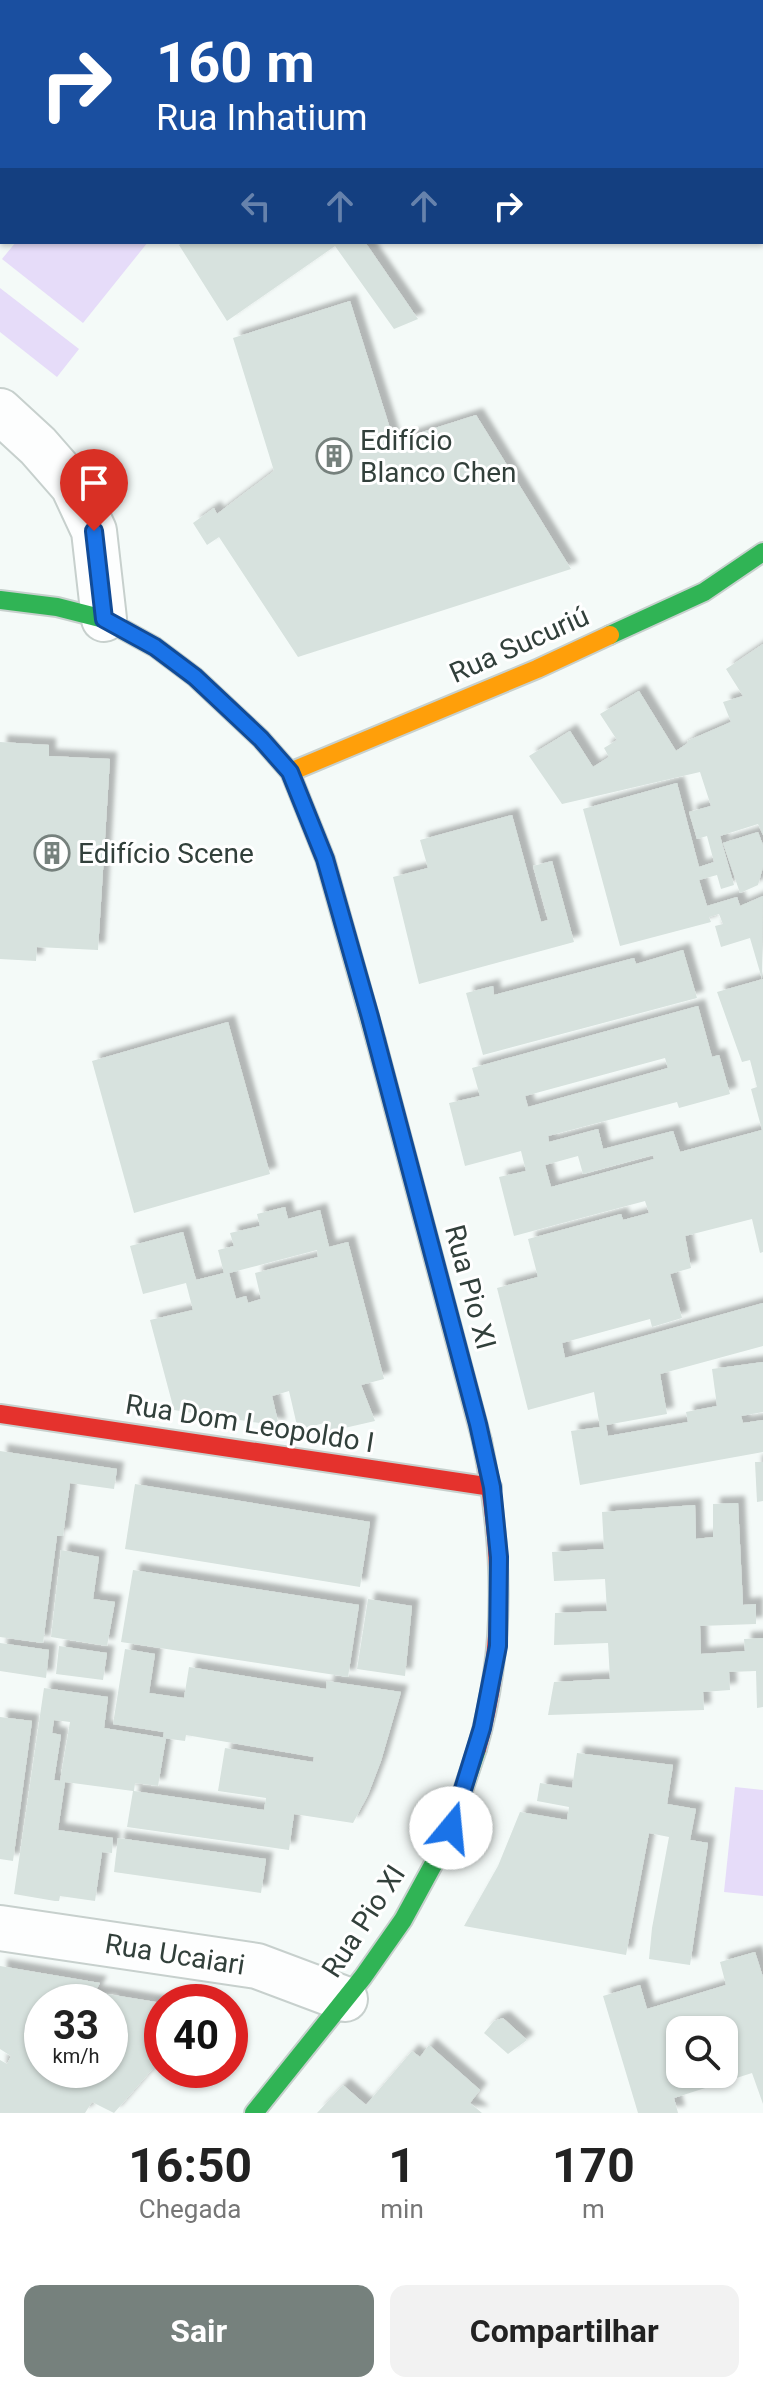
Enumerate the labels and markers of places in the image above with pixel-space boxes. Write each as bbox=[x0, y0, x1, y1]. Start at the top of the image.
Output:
place label: Edifício Blanco Chen bbox=[360, 424, 516, 489]
building icon: Edifício Blanco Chen bbox=[315, 437, 353, 475]
pin bbox=[60, 449, 128, 531]
building icon: Edifício Scene bbox=[33, 834, 71, 872]
place label: Edifício Scene bbox=[78, 837, 254, 870]

